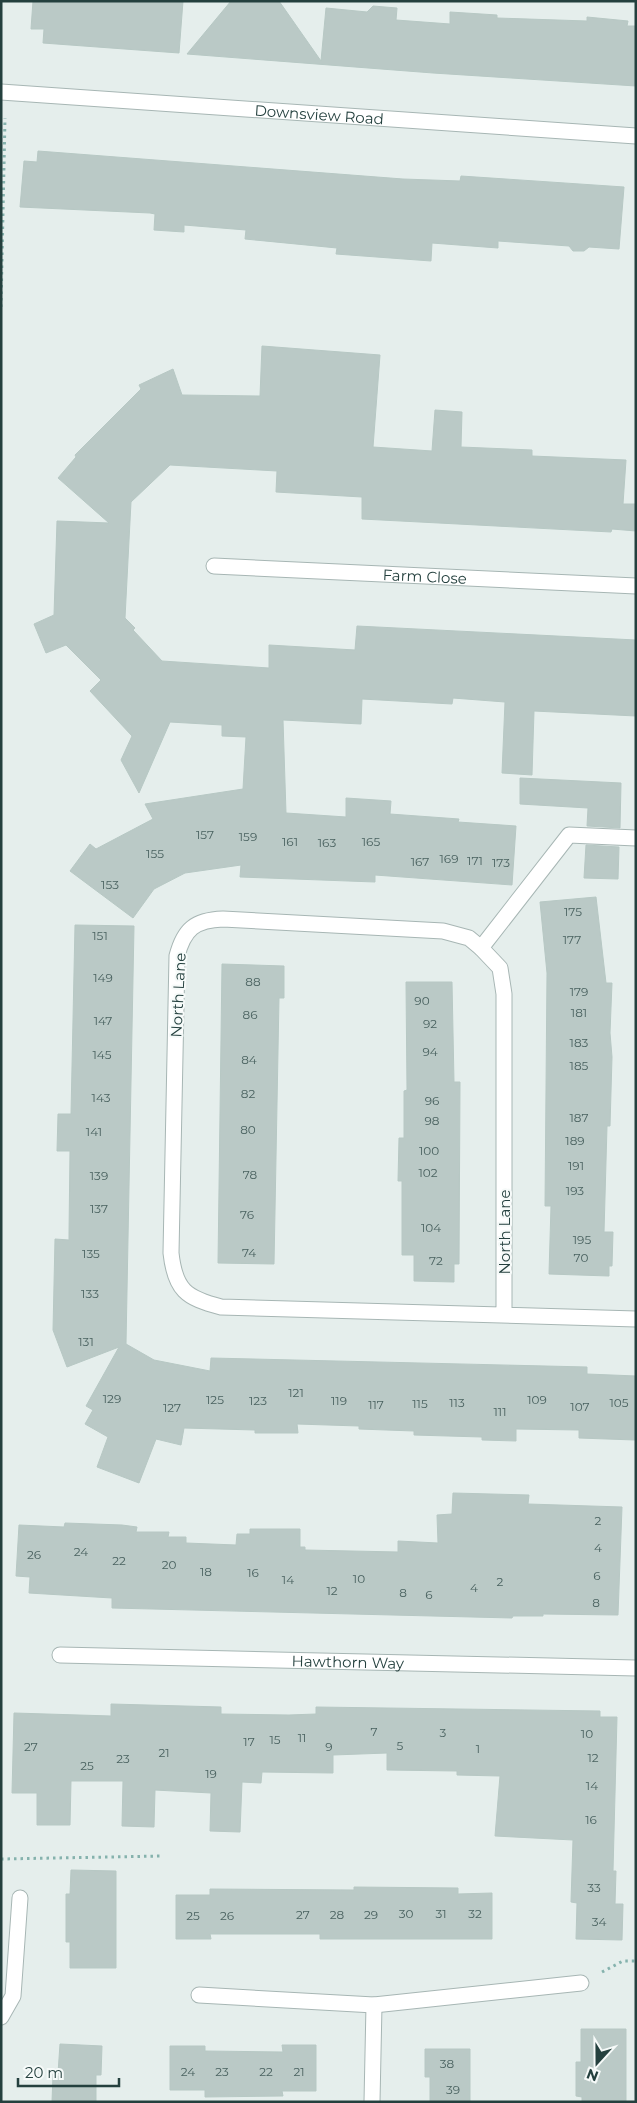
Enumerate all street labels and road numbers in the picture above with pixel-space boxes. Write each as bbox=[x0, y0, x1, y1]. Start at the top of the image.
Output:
street label: Downsview Road bbox=[254, 100, 385, 128]
street label: Farm Close bbox=[382, 565, 467, 587]
street label: North Lane bbox=[166, 952, 190, 1038]
street label: North Lane bbox=[495, 1190, 514, 1274]
street label: Hawthorn Way bbox=[292, 1651, 405, 1672]

